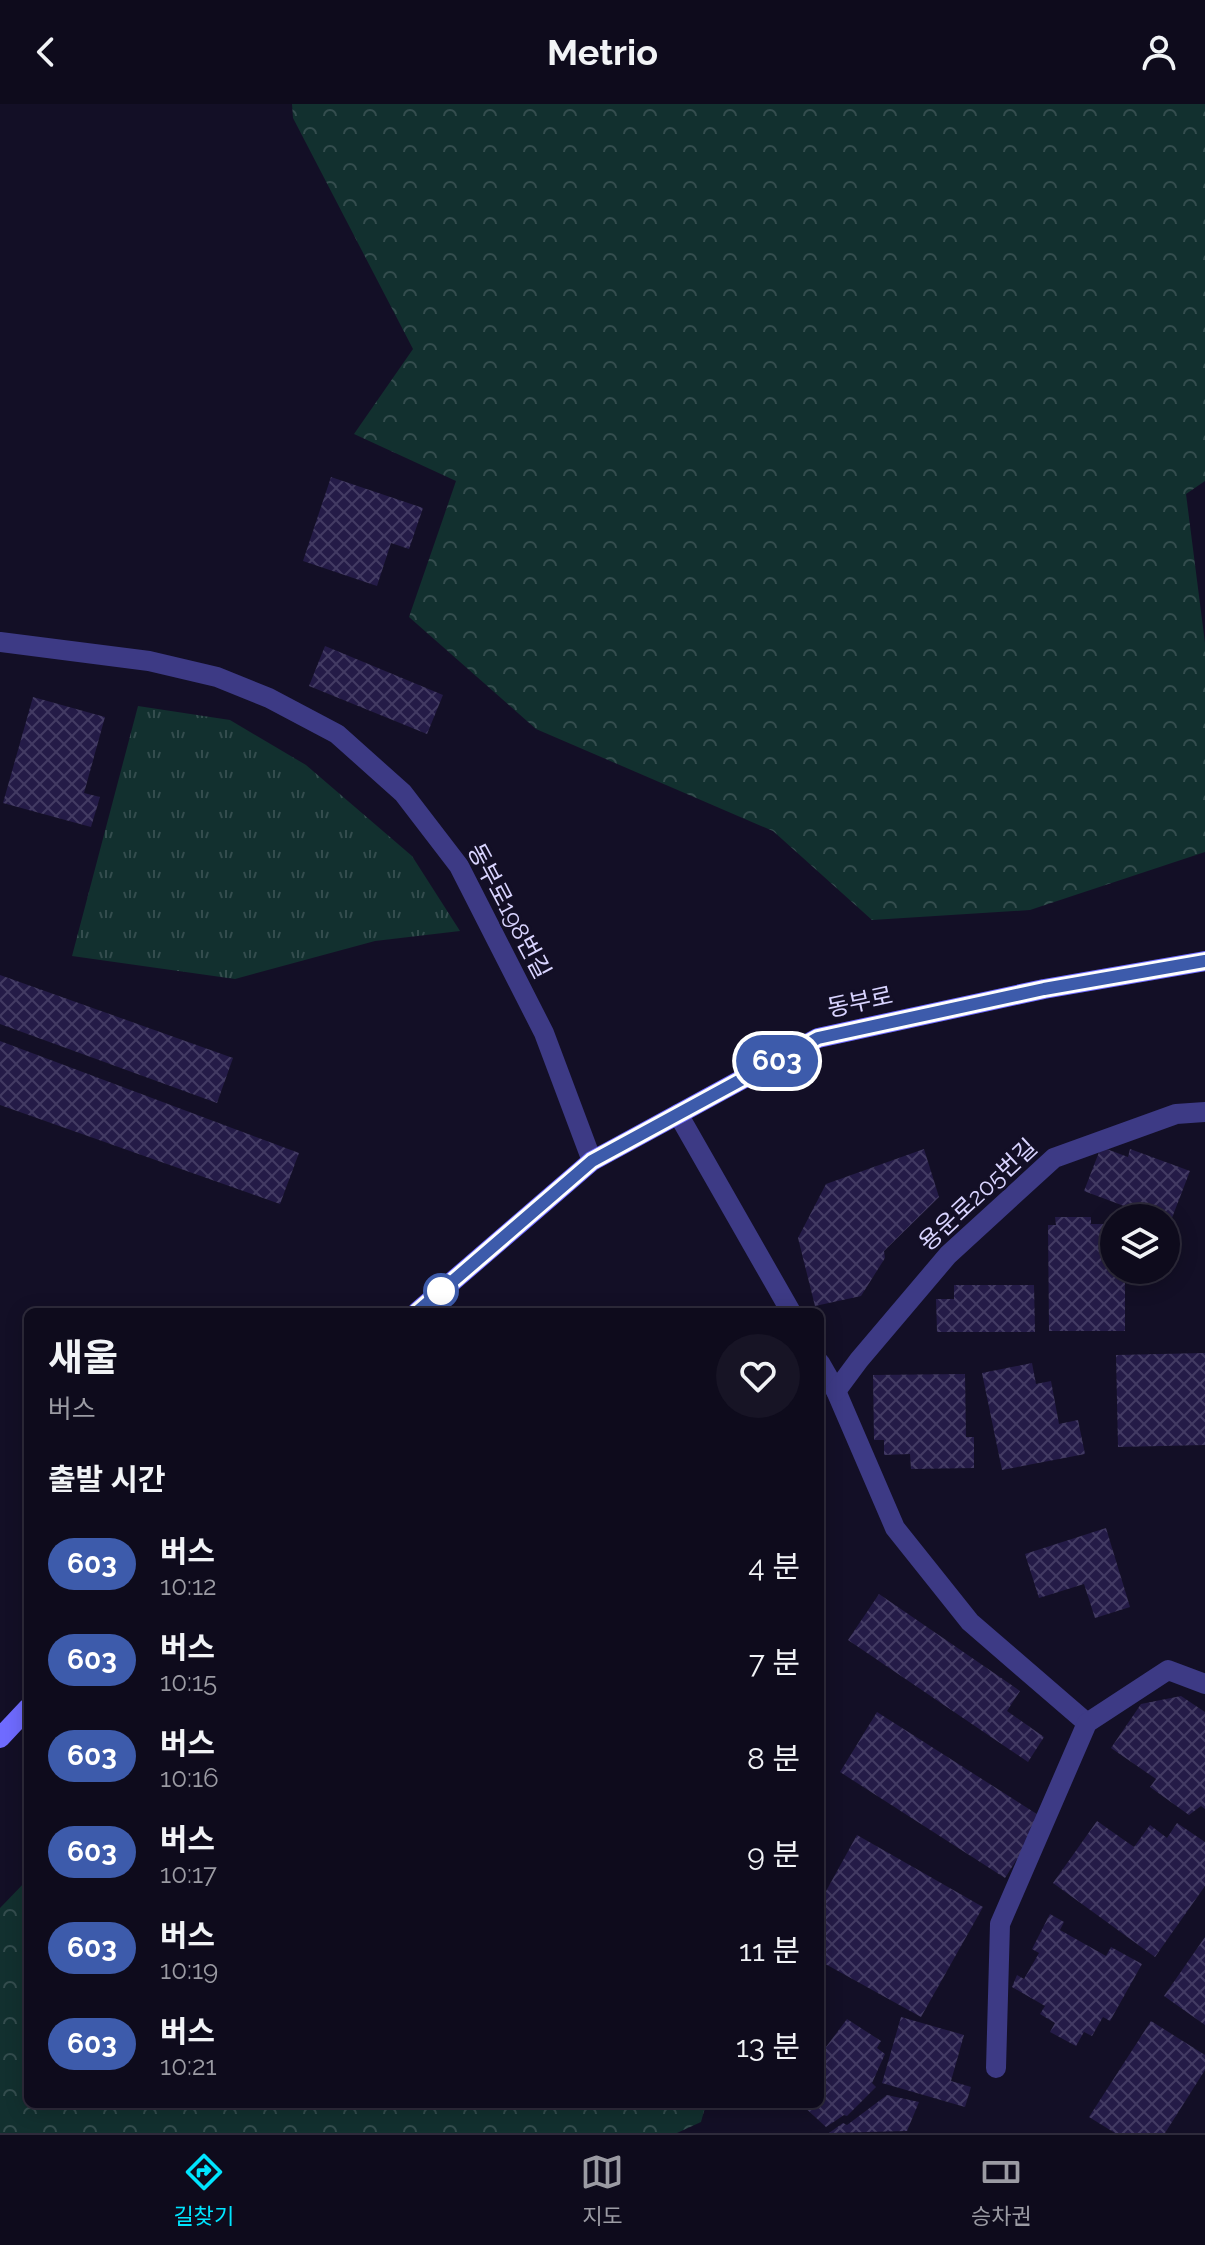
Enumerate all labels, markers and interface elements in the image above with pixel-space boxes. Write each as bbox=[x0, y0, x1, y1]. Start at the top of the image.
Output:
icon: back bbox=[24, 30, 68, 74]
icon: person bbox=[1137, 30, 1181, 74]
text: Metrio bbox=[547, 31, 658, 73]
street label: 동부로198번길 bbox=[462, 838, 557, 983]
street label: 동부로 bbox=[824, 980, 895, 1023]
line badge: 603 bbox=[731, 1035, 823, 1087]
text: 603 bbox=[752, 1044, 802, 1077]
street label: 용운로205번길 bbox=[913, 1133, 1043, 1257]
map controls bbox=[1100, 1204, 1180, 1284]
button: layers bbox=[1100, 1204, 1180, 1284]
unlabelled marker bbox=[424, 1274, 458, 1308]
button: heart bbox=[716, 1334, 800, 1418]
text: 새울 bbox=[48, 1335, 118, 1380]
text: 버스 bbox=[48, 1394, 96, 1424]
text: 출발 시간 bbox=[48, 1462, 166, 1497]
text: 버스 bbox=[160, 1534, 215, 1569]
text: 603 bbox=[67, 1547, 117, 1580]
text: 4 분 bbox=[748, 1549, 800, 1584]
text: 10:12 bbox=[160, 1571, 217, 1601]
text: 버스 bbox=[160, 1630, 215, 1665]
text: 603 bbox=[67, 1643, 117, 1676]
text: 7 분 bbox=[749, 1645, 800, 1680]
text: 10:15 bbox=[160, 1667, 217, 1697]
text: 버스 bbox=[160, 1726, 215, 1761]
text: 603 bbox=[67, 1739, 117, 1772]
text: 8 분 bbox=[747, 1741, 800, 1776]
text: 10:16 bbox=[160, 1763, 219, 1793]
text: 버스 bbox=[160, 1822, 215, 1857]
text: 603 bbox=[67, 1835, 117, 1868]
text: 9 분 bbox=[747, 1837, 800, 1872]
text: 10:17 bbox=[160, 1859, 217, 1889]
text: 버스 bbox=[160, 1918, 215, 1953]
text: 603 bbox=[67, 1931, 117, 1964]
text: 11 분 bbox=[739, 1933, 800, 1968]
text: 10:19 bbox=[160, 1955, 218, 1985]
text: 버스 bbox=[160, 2014, 215, 2049]
text: 603 bbox=[67, 2027, 117, 2060]
text: 13 분 bbox=[736, 2029, 800, 2064]
text: 10:21 bbox=[160, 2051, 217, 2081]
tab: 길찾기 bbox=[173, 2150, 234, 2230]
tab: 지도 bbox=[580, 2150, 624, 2230]
tab: 승차권 bbox=[971, 2150, 1032, 2230]

